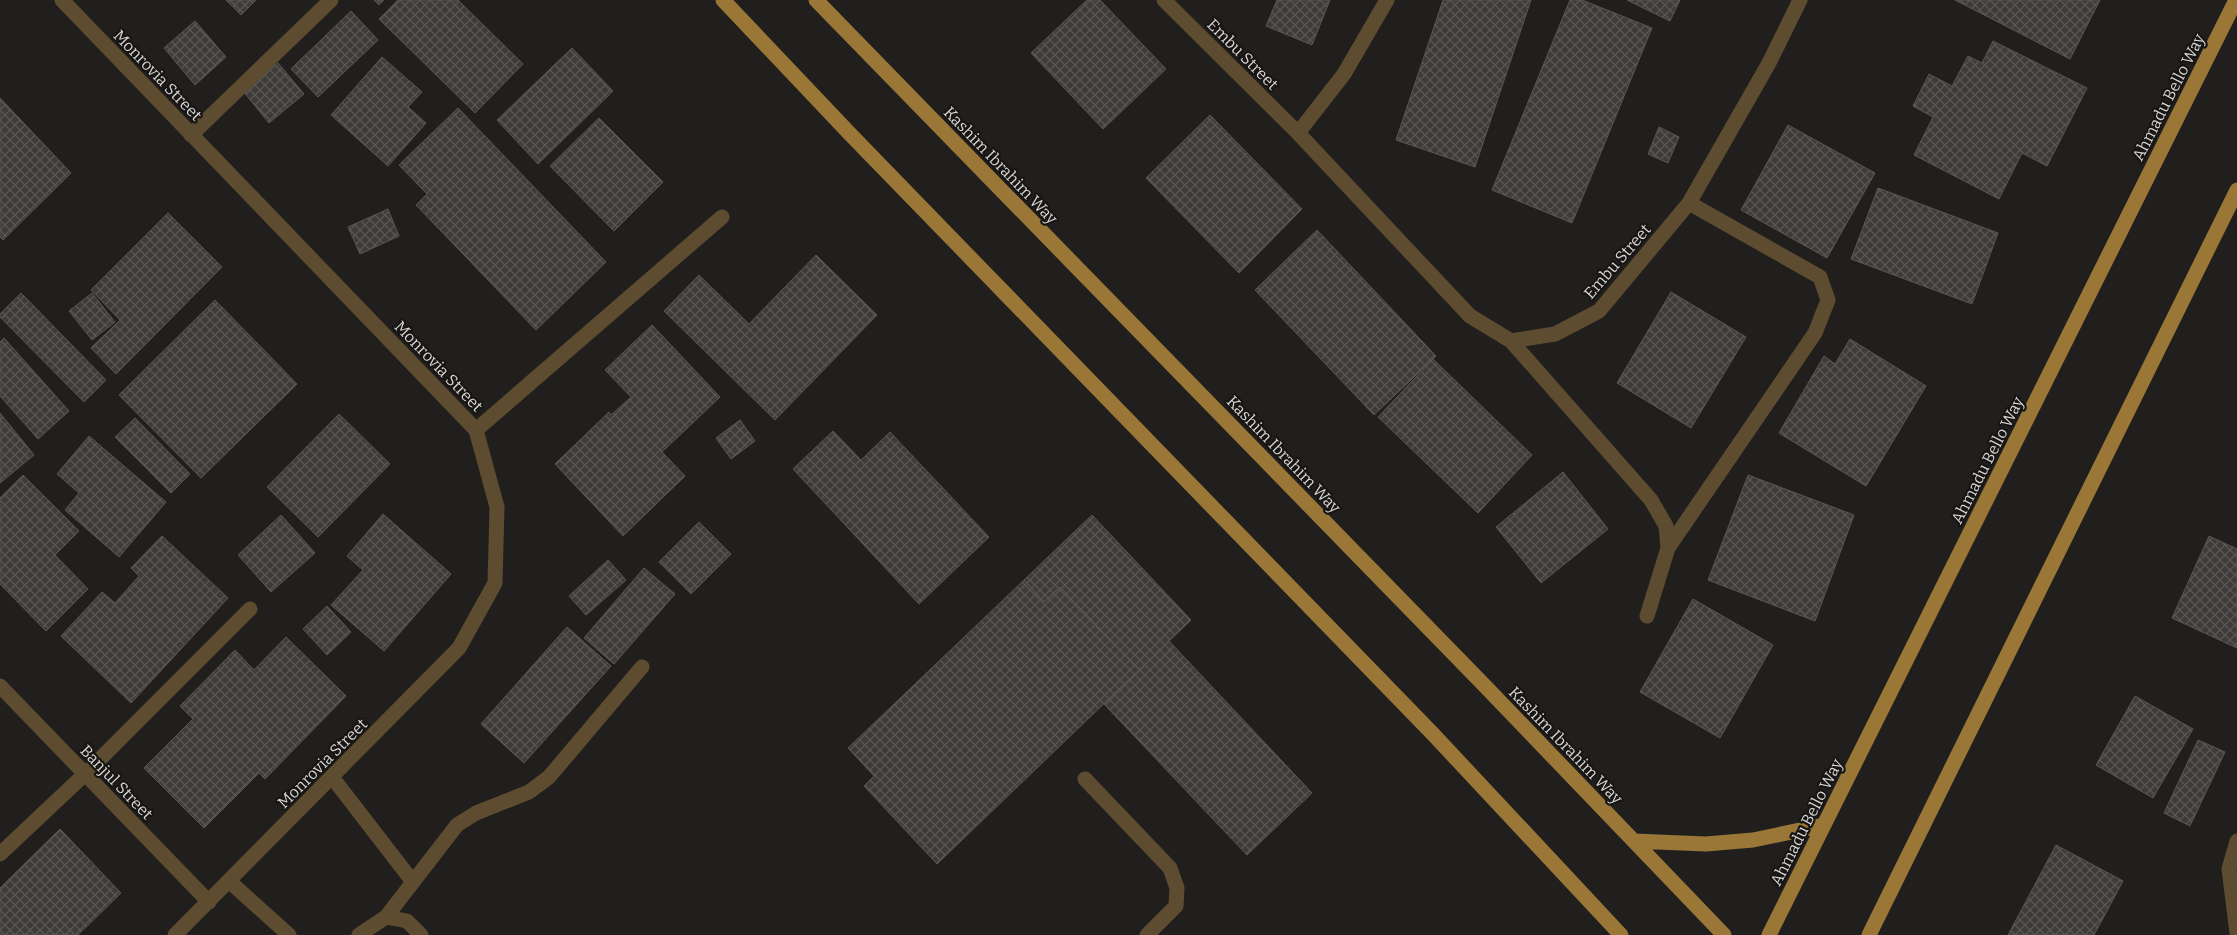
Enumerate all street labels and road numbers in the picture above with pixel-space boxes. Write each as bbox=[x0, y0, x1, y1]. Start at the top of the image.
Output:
street label: Embu Street bbox=[1203, 15, 1282, 94]
street label: Monrovia Street bbox=[110, 26, 206, 125]
street label: Ahmadu Bello Way bbox=[2128, 30, 2209, 164]
street label: Kashim Ibrahim Way bbox=[940, 103, 1062, 228]
street label: Embu Street bbox=[1580, 220, 1655, 303]
street label: Monrovia Street bbox=[391, 317, 487, 416]
street label: Kashim Ibrahim Way bbox=[1223, 392, 1345, 517]
street label: Ahmadu Bello Way bbox=[1947, 393, 2028, 527]
street label: Kashim Ibrahim Way bbox=[1505, 683, 1627, 808]
street label: Monrovia Street bbox=[274, 714, 371, 812]
street label: Banjul Street bbox=[76, 741, 157, 824]
street label: Ahmadu Bello Way bbox=[1766, 755, 1847, 889]

